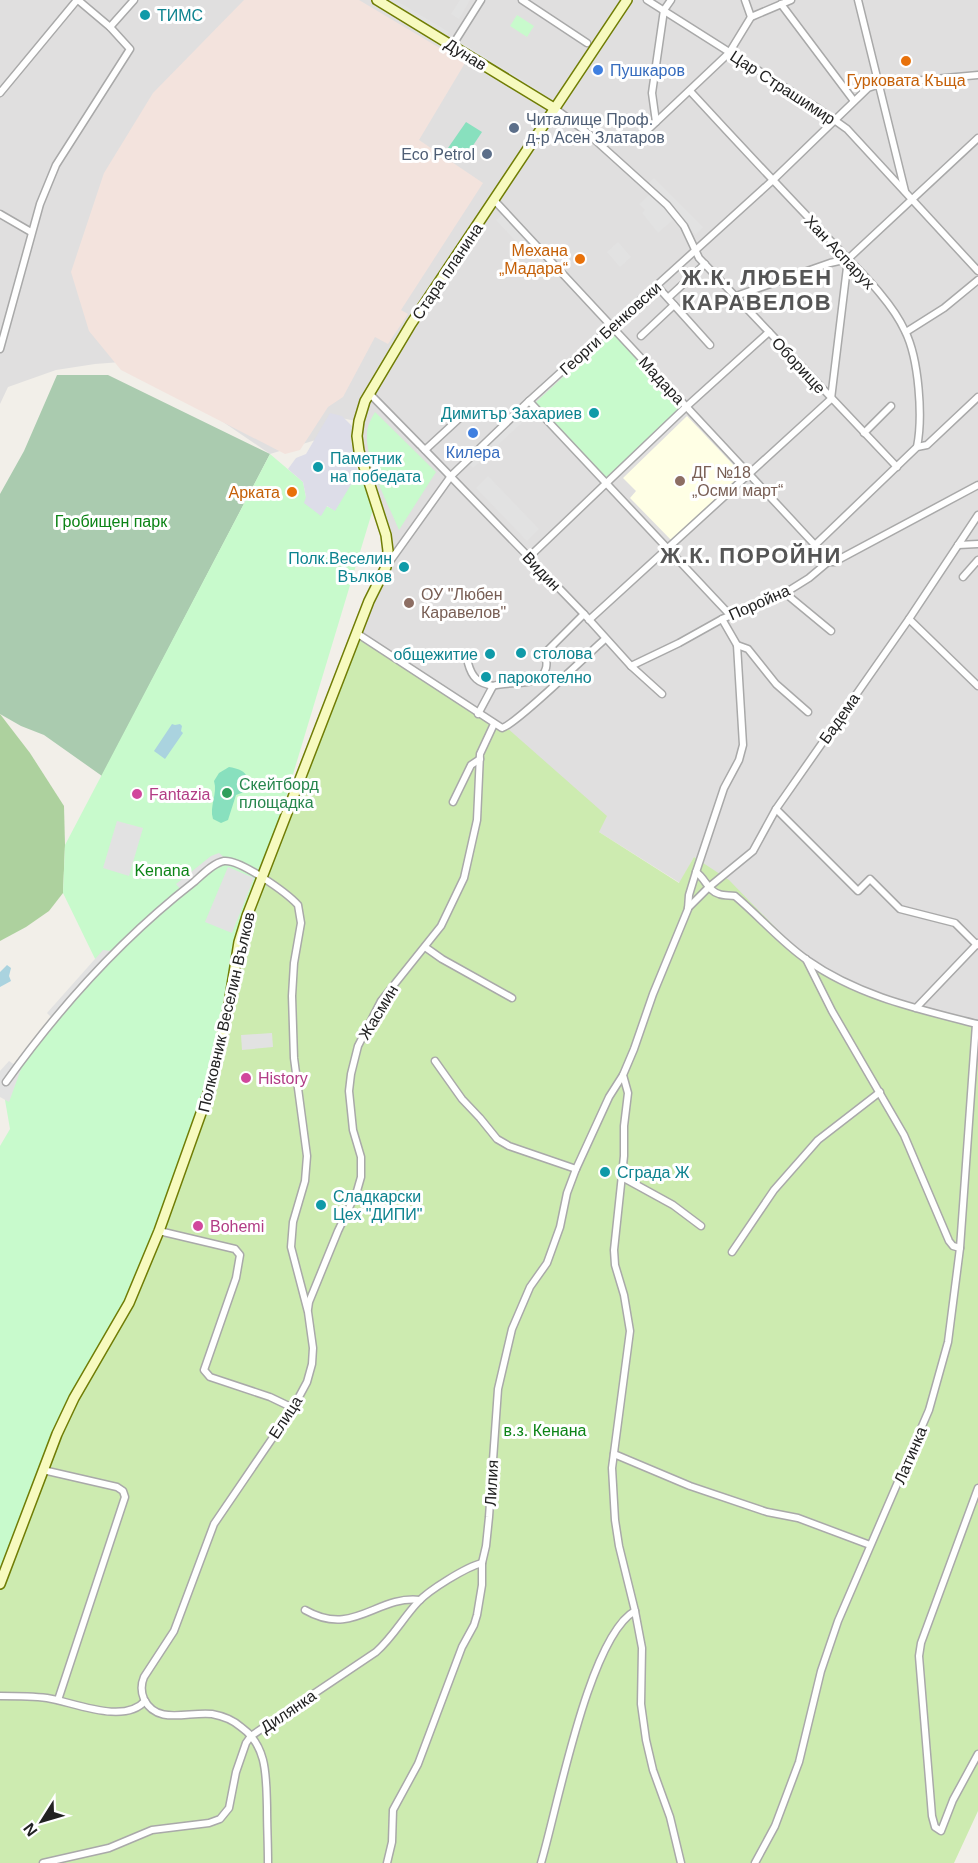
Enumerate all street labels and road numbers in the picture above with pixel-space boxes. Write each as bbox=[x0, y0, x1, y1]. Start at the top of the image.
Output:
street label: Дунав bbox=[442, 35, 489, 74]
street label: Цар Страшимир bbox=[727, 47, 838, 128]
street label: Хан Аспарух bbox=[801, 212, 878, 292]
street label: Стара планина bbox=[409, 220, 486, 323]
street label: Георги Бенковски bbox=[556, 279, 664, 378]
street label: Оборище bbox=[768, 334, 829, 397]
street label: Мадара bbox=[635, 353, 688, 408]
street label: Видин bbox=[519, 549, 564, 594]
street label: Поройна bbox=[726, 581, 792, 623]
street label: Бадема bbox=[816, 690, 863, 747]
street label: Полковник Веселин Вълков bbox=[195, 910, 258, 1114]
street label: Жасмин bbox=[356, 982, 401, 1043]
street label: Елица bbox=[265, 1393, 305, 1442]
street label: Латинка bbox=[891, 1424, 930, 1486]
street label: Лилия bbox=[482, 1459, 501, 1507]
street label: Дилянка bbox=[257, 1687, 319, 1736]

